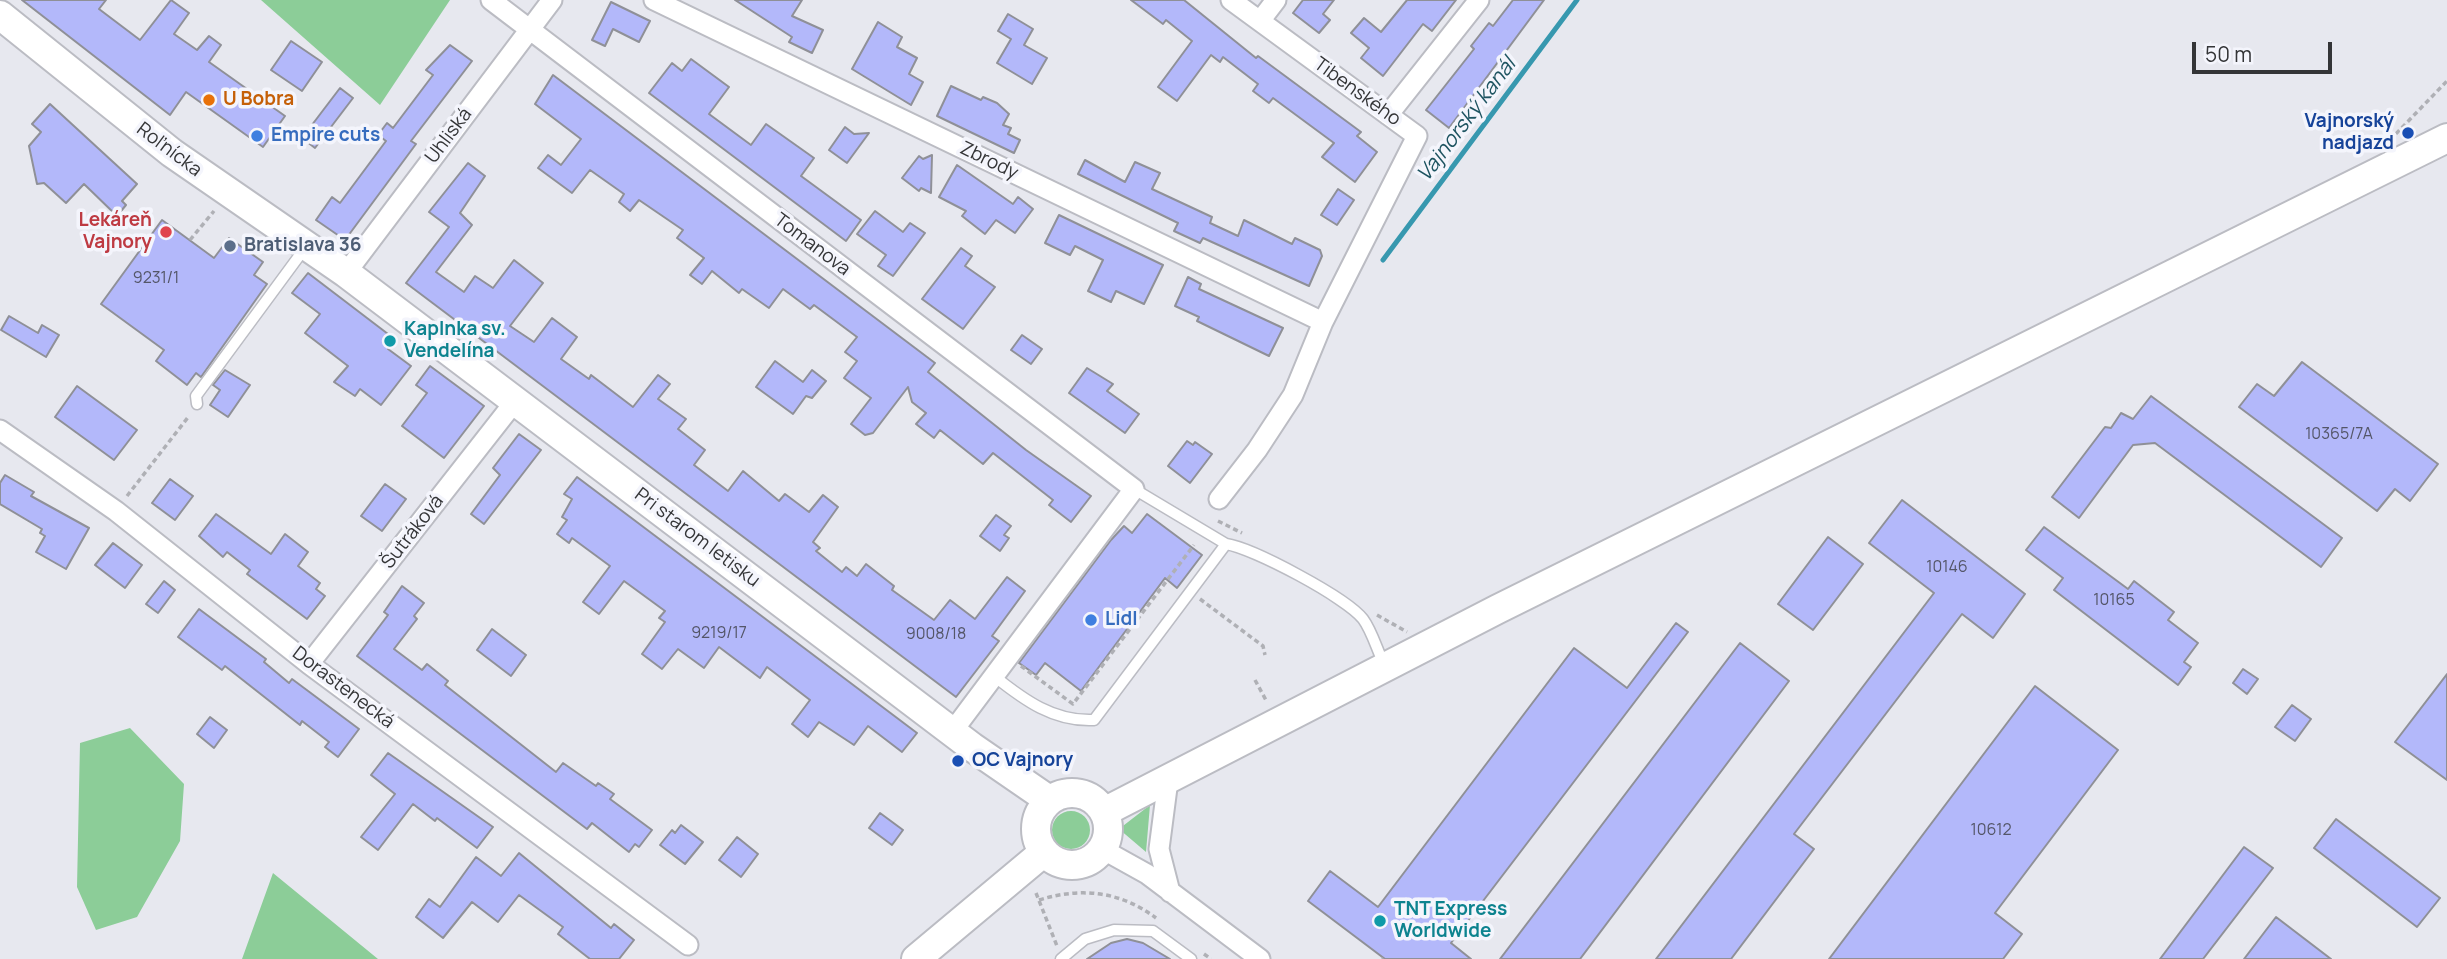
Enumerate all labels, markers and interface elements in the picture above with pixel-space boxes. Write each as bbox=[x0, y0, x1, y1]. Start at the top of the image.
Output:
scale bar bbox=[2195, 28, 2335, 72]
text: 50 m bbox=[2205, 40, 2252, 68]
street label: Tibenského bbox=[1309, 53, 1405, 131]
water label: Vajnorský kanál bbox=[1412, 53, 1522, 187]
place label: U Bobra bbox=[223, 89, 294, 111]
marker: U Bobra bbox=[201, 92, 217, 108]
street label: Uhliská bbox=[421, 104, 477, 168]
place label: Vajnorský nadjazd bbox=[2304, 111, 2394, 155]
street label: Roľnícka bbox=[132, 118, 206, 182]
place label: Empire cuts bbox=[271, 125, 380, 147]
marker: Vajnorský nadjazd bbox=[2400, 125, 2416, 141]
marker: Empire cuts bbox=[249, 128, 265, 144]
street label: Zbrody bbox=[956, 137, 1022, 185]
street label: Tomanova bbox=[769, 209, 855, 281]
place label: Lekáreň Vajnory bbox=[79, 210, 152, 254]
marker: Lekáreň Vajnory bbox=[158, 224, 174, 240]
place label: Bratislava 36 bbox=[244, 235, 362, 257]
marker: Bratislava 36 bbox=[222, 238, 238, 254]
house number: 9231/1 bbox=[133, 269, 179, 289]
place label: Kaplnka sv. Vendelína bbox=[404, 319, 506, 363]
marker: Kaplnka sv. Vendelína bbox=[382, 333, 398, 349]
house number: 10365/7A bbox=[2305, 425, 2373, 445]
street label: Pri starom letisku bbox=[630, 484, 764, 592]
street label: Šutráková bbox=[377, 491, 449, 573]
house number: 10146 bbox=[1926, 558, 1968, 578]
house number: 10165 bbox=[2093, 591, 2135, 611]
place label: Lidl bbox=[1105, 609, 1138, 631]
marker: Lidl bbox=[1083, 612, 1099, 628]
house number: 9219/17 bbox=[691, 624, 747, 644]
house number: 9008/18 bbox=[906, 625, 966, 645]
street label: Dorastenecká bbox=[287, 642, 399, 734]
place label: OC Vajnory bbox=[972, 750, 1073, 772]
marker: OC Vajnory bbox=[950, 753, 966, 769]
house number: 10612 bbox=[1970, 821, 2012, 841]
place label: TNT Express Worldwide bbox=[1394, 899, 1507, 943]
marker: TNT Express Worldwide bbox=[1372, 913, 1388, 929]

